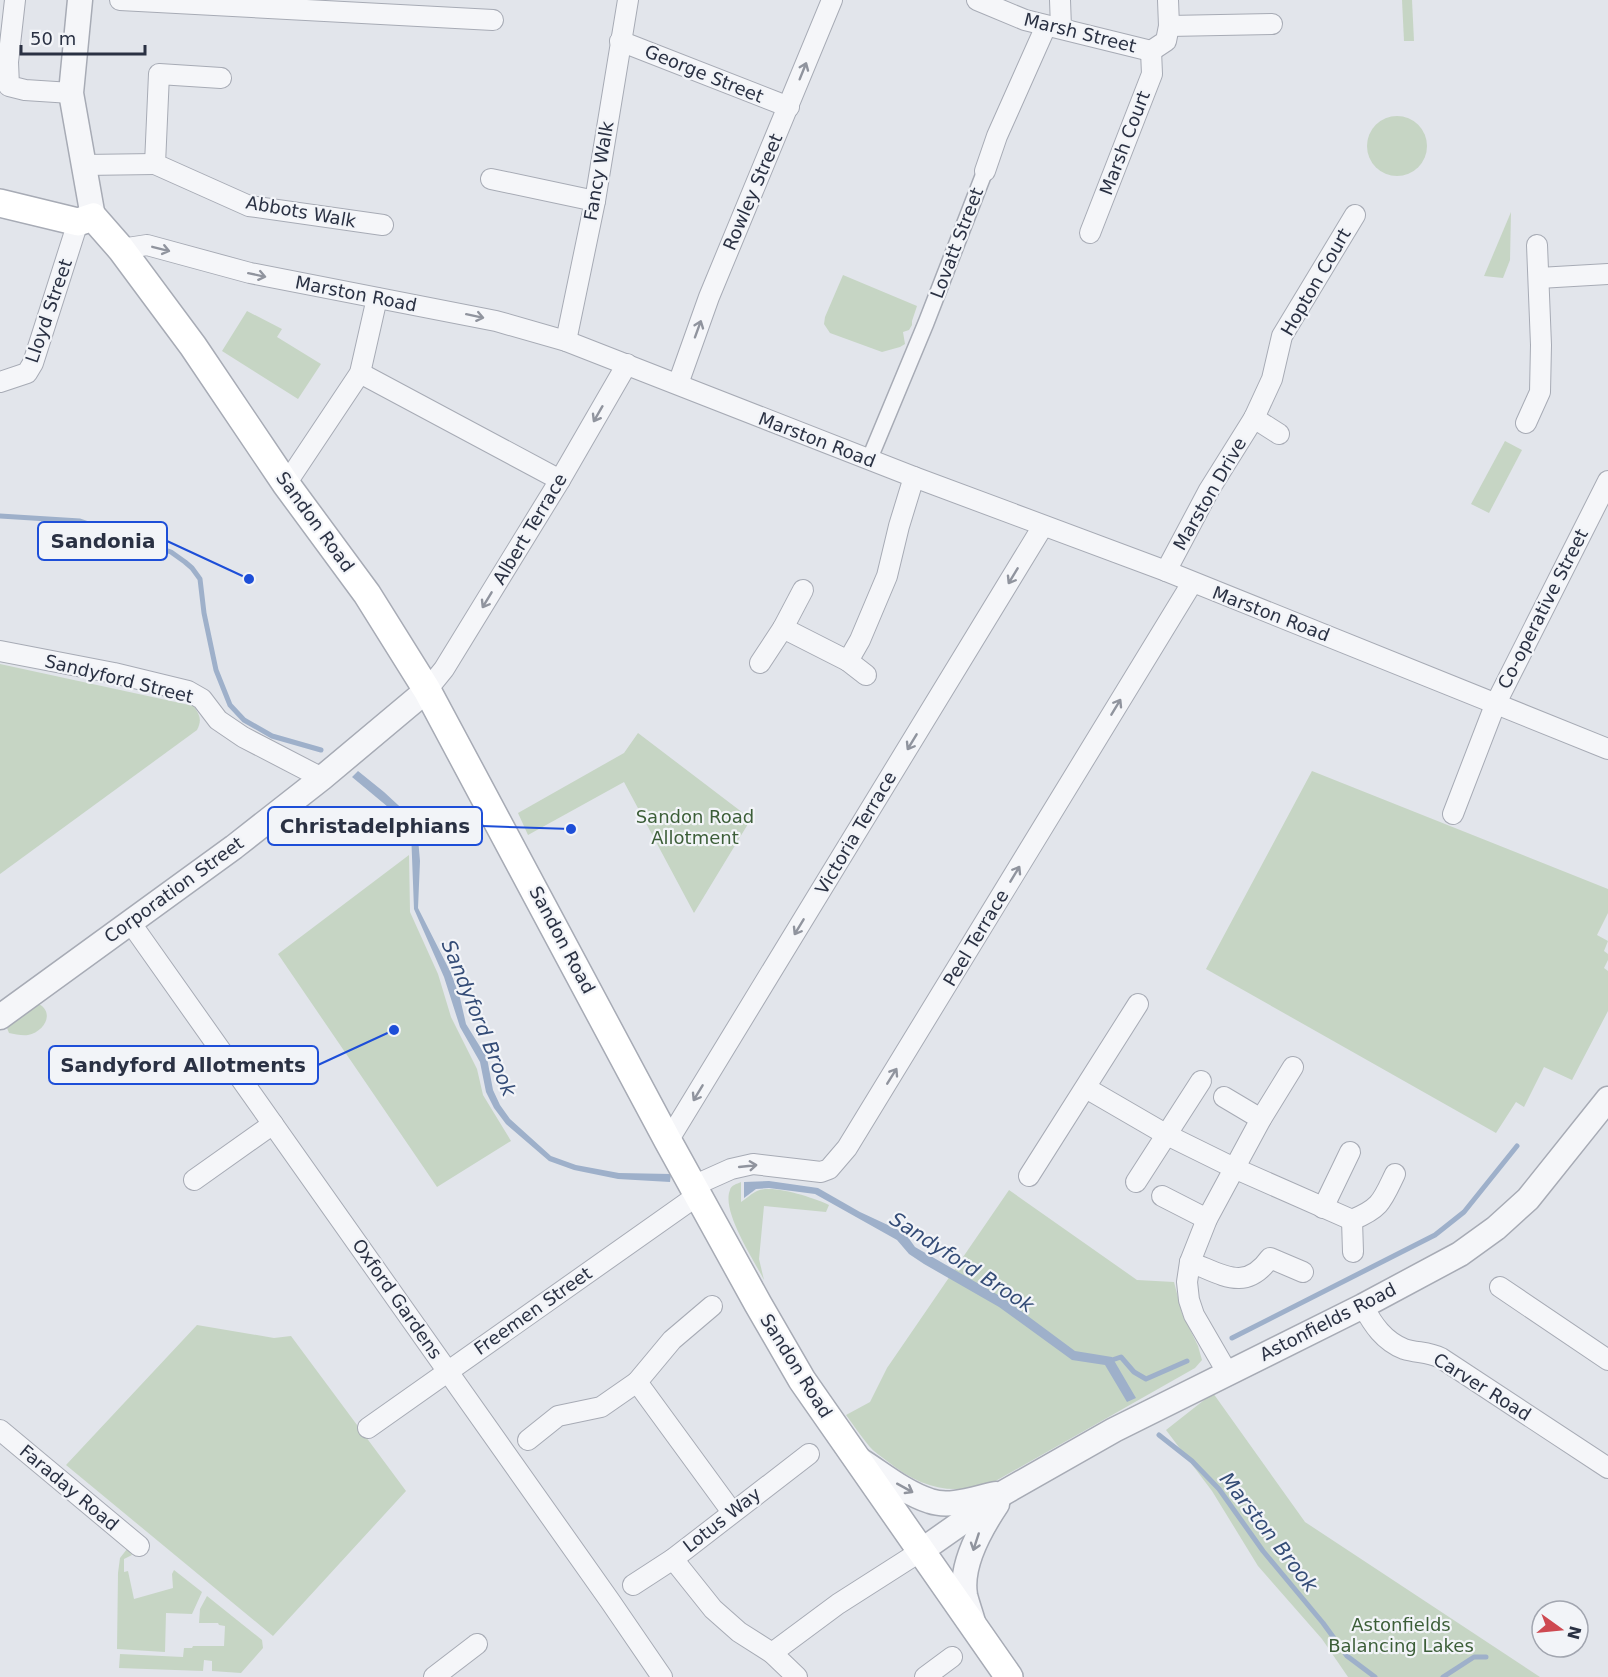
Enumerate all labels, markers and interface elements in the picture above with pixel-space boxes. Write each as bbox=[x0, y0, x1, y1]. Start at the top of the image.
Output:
street label: Marsh Street bbox=[1022, 8, 1139, 57]
scale bar bbox=[21, 18, 146, 56]
text: 50 m bbox=[30, 28, 76, 49]
street label: George Street bbox=[642, 40, 767, 107]
one-way arrow bbox=[798, 63, 809, 81]
street label: Marsh Court bbox=[1095, 88, 1154, 198]
street label: Fancy Walk bbox=[579, 119, 618, 222]
street label: Rowley Street bbox=[719, 130, 787, 253]
street label: Lovatt Street bbox=[926, 184, 987, 301]
street label: Abbots Walk bbox=[244, 191, 358, 232]
street label: Hopton Court bbox=[1276, 224, 1355, 339]
one-way arrow bbox=[151, 243, 170, 255]
street label: Lloyd Street bbox=[21, 256, 76, 366]
one-way arrow bbox=[247, 269, 266, 281]
street label: Marston Road bbox=[293, 271, 419, 316]
one-way arrow bbox=[465, 311, 484, 323]
one-way arrow bbox=[693, 321, 704, 339]
one-way arrow bbox=[591, 406, 603, 423]
street label: Marston Road bbox=[756, 408, 879, 472]
street label: Marston Drive bbox=[1169, 434, 1250, 554]
street label: Sandon Road bbox=[272, 468, 359, 576]
street label: Albert Terrace bbox=[488, 470, 571, 588]
callout: Sandonia bbox=[38, 522, 167, 560]
street label: Co-operative Street bbox=[1493, 525, 1592, 692]
text: Sandonia bbox=[51, 529, 155, 553]
one-way arrow bbox=[1007, 567, 1019, 584]
street label: Marston Road bbox=[1210, 582, 1333, 646]
one-way arrow bbox=[480, 591, 492, 608]
street label: Sandyford Street bbox=[43, 650, 196, 707]
one-way arrow bbox=[1111, 699, 1123, 716]
one-way arrow bbox=[905, 733, 917, 750]
street label: Victoria Terrace bbox=[811, 768, 901, 898]
park label: Sandon Road Allotment bbox=[636, 806, 754, 848]
callout: Christadelphians bbox=[268, 807, 482, 845]
text: Christadelphians bbox=[280, 814, 470, 838]
street label: Corporation Street bbox=[100, 832, 247, 947]
one-way arrow bbox=[1010, 866, 1022, 883]
street label: Sandon Road bbox=[525, 882, 600, 997]
street label: Peel Terrace bbox=[939, 886, 1013, 990]
one-way arrow bbox=[793, 918, 805, 935]
water label: Sandyford Brook bbox=[437, 936, 522, 1101]
callout: Sandyford Allotments bbox=[49, 1046, 318, 1084]
text: Sandyford Allotments bbox=[60, 1053, 306, 1077]
one-way arrow bbox=[886, 1068, 898, 1085]
one-way arrow bbox=[691, 1084, 703, 1101]
one-way arrow bbox=[737, 1160, 757, 1171]
water label: Sandyford Brook bbox=[886, 1207, 1040, 1318]
street label: Oxford Gardens bbox=[348, 1235, 447, 1363]
street label: Freemen Street bbox=[470, 1262, 596, 1359]
street label: Astonfields Road bbox=[1256, 1278, 1399, 1365]
street label: Sandon Road bbox=[756, 1310, 837, 1422]
street label: Carver Road bbox=[1430, 1348, 1535, 1425]
street label: Faraday Road bbox=[16, 1440, 123, 1535]
water label: Marston Brook bbox=[1215, 1467, 1324, 1598]
one-way arrow bbox=[896, 1482, 913, 1494]
street label: Lotus Way bbox=[679, 1483, 765, 1556]
one-way arrow bbox=[969, 1532, 980, 1551]
north arrow bbox=[1530, 1599, 1590, 1659]
park label: Astonfields Balancing Lakes bbox=[1328, 1614, 1474, 1656]
text: N bbox=[1563, 1624, 1585, 1642]

